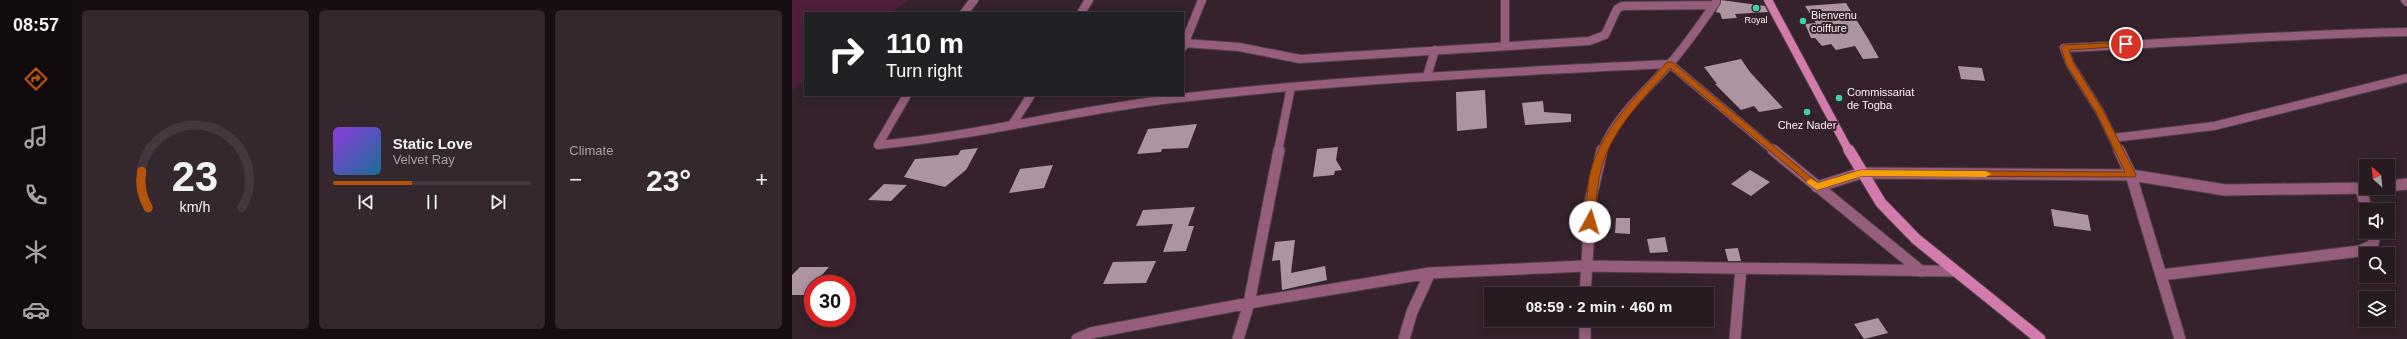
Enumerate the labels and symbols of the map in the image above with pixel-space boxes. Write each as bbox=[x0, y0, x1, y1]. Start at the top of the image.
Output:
marker: Royal bbox=[1751, 3, 1761, 13]
place label: Bienvenu coiffure bbox=[1811, 9, 1857, 34]
place label: Royal bbox=[1744, 15, 1768, 25]
marker: Bienvenu coiffure bbox=[1798, 16, 1808, 26]
pin bbox=[2109, 27, 2143, 61]
place label: Commissariat de Togba bbox=[1847, 86, 1914, 111]
marker: Commissariat de Togba bbox=[1834, 93, 1844, 103]
marker: Chez Nader bbox=[1802, 107, 1812, 117]
place label: Chez Nader bbox=[1778, 119, 1837, 131]
north arrow bbox=[2359, 159, 2395, 195]
position arrow bbox=[1569, 201, 1611, 243]
speed limit sign: 30 bbox=[804, 275, 856, 327]

